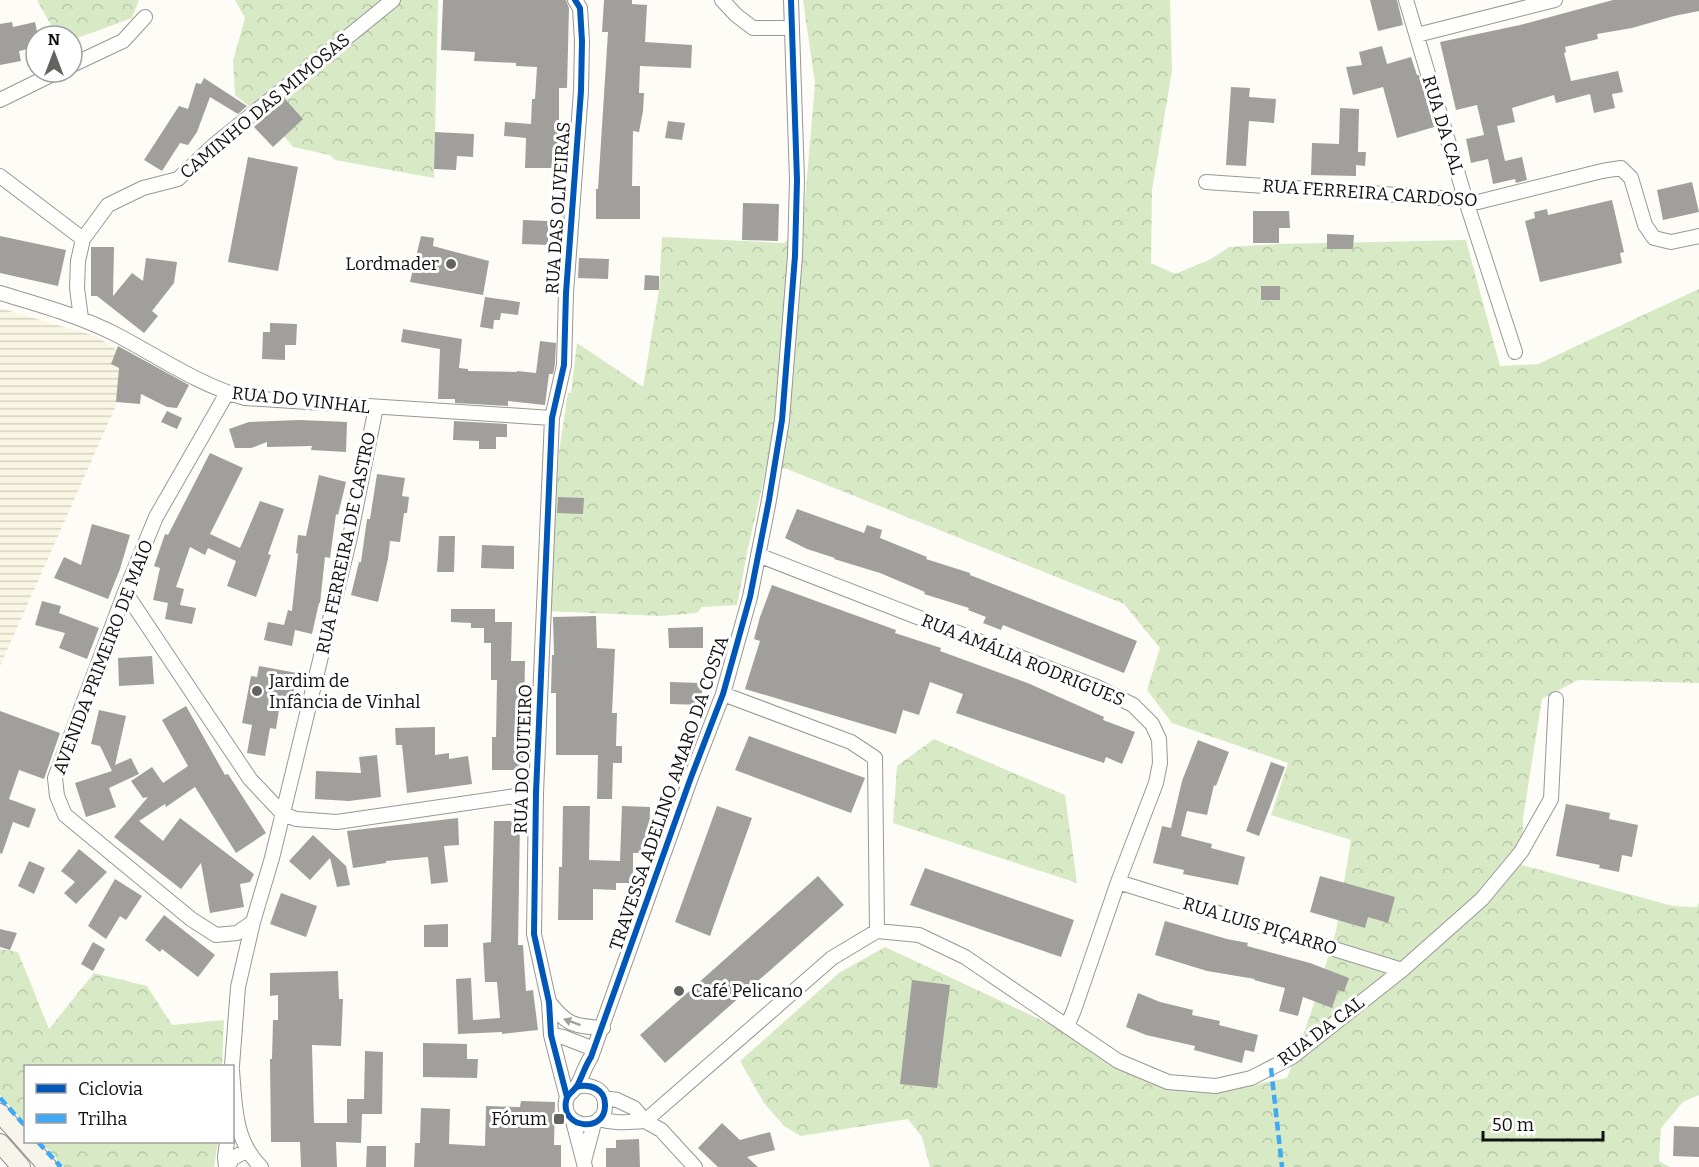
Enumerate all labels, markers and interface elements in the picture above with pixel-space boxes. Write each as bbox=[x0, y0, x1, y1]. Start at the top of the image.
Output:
north arrow bbox=[24, 24, 84, 84]
street label: CAMINHO DAS MIMOSAS bbox=[176, 28, 354, 184]
text: N bbox=[48, 30, 60, 49]
street label: RUA DA CAL bbox=[1418, 73, 1468, 177]
street label: RUA DAS OLIVEIRAS bbox=[541, 121, 575, 295]
street label: RUA FERREIRA CARDOSO bbox=[1262, 174, 1478, 212]
place label: Lordmader bbox=[345, 253, 439, 275]
marker: Lordmader bbox=[444, 257, 458, 271]
street label: RUA DO VINHAL bbox=[231, 382, 371, 418]
street label: RUA FERREIRA DE CASTRO bbox=[312, 430, 380, 656]
street label: AVENIDA PRIMEIRO DE MAIO bbox=[48, 537, 158, 777]
street label: RUA AMÁLIA RODRIGUES bbox=[918, 609, 1128, 711]
street label: TRAVESSA ADELINO AMARO DA COSTA bbox=[605, 633, 733, 953]
place label: Jardim de Infância de Vinhal bbox=[268, 670, 420, 713]
marker: Jardim de Infância de Vinhal bbox=[250, 684, 264, 698]
street label: RUA DO OUTEIRO bbox=[509, 684, 537, 834]
street label: RUA LUIS PIÇARRO bbox=[1180, 892, 1340, 960]
place label: Café Pelicano bbox=[691, 980, 803, 1002]
marker: Café Pelicano bbox=[672, 984, 686, 998]
street label: RUA DA CAL bbox=[1274, 991, 1369, 1071]
one-way arrow bbox=[562, 1017, 580, 1027]
legend bbox=[24, 1065, 234, 1143]
text: Ciclovia bbox=[78, 1078, 143, 1100]
scale bar bbox=[1483, 1104, 1603, 1142]
text: Trilha bbox=[78, 1108, 128, 1130]
place label: Fórum bbox=[491, 1108, 547, 1130]
marker: Fórum bbox=[552, 1112, 566, 1126]
text: 50 m bbox=[1492, 1114, 1534, 1136]

